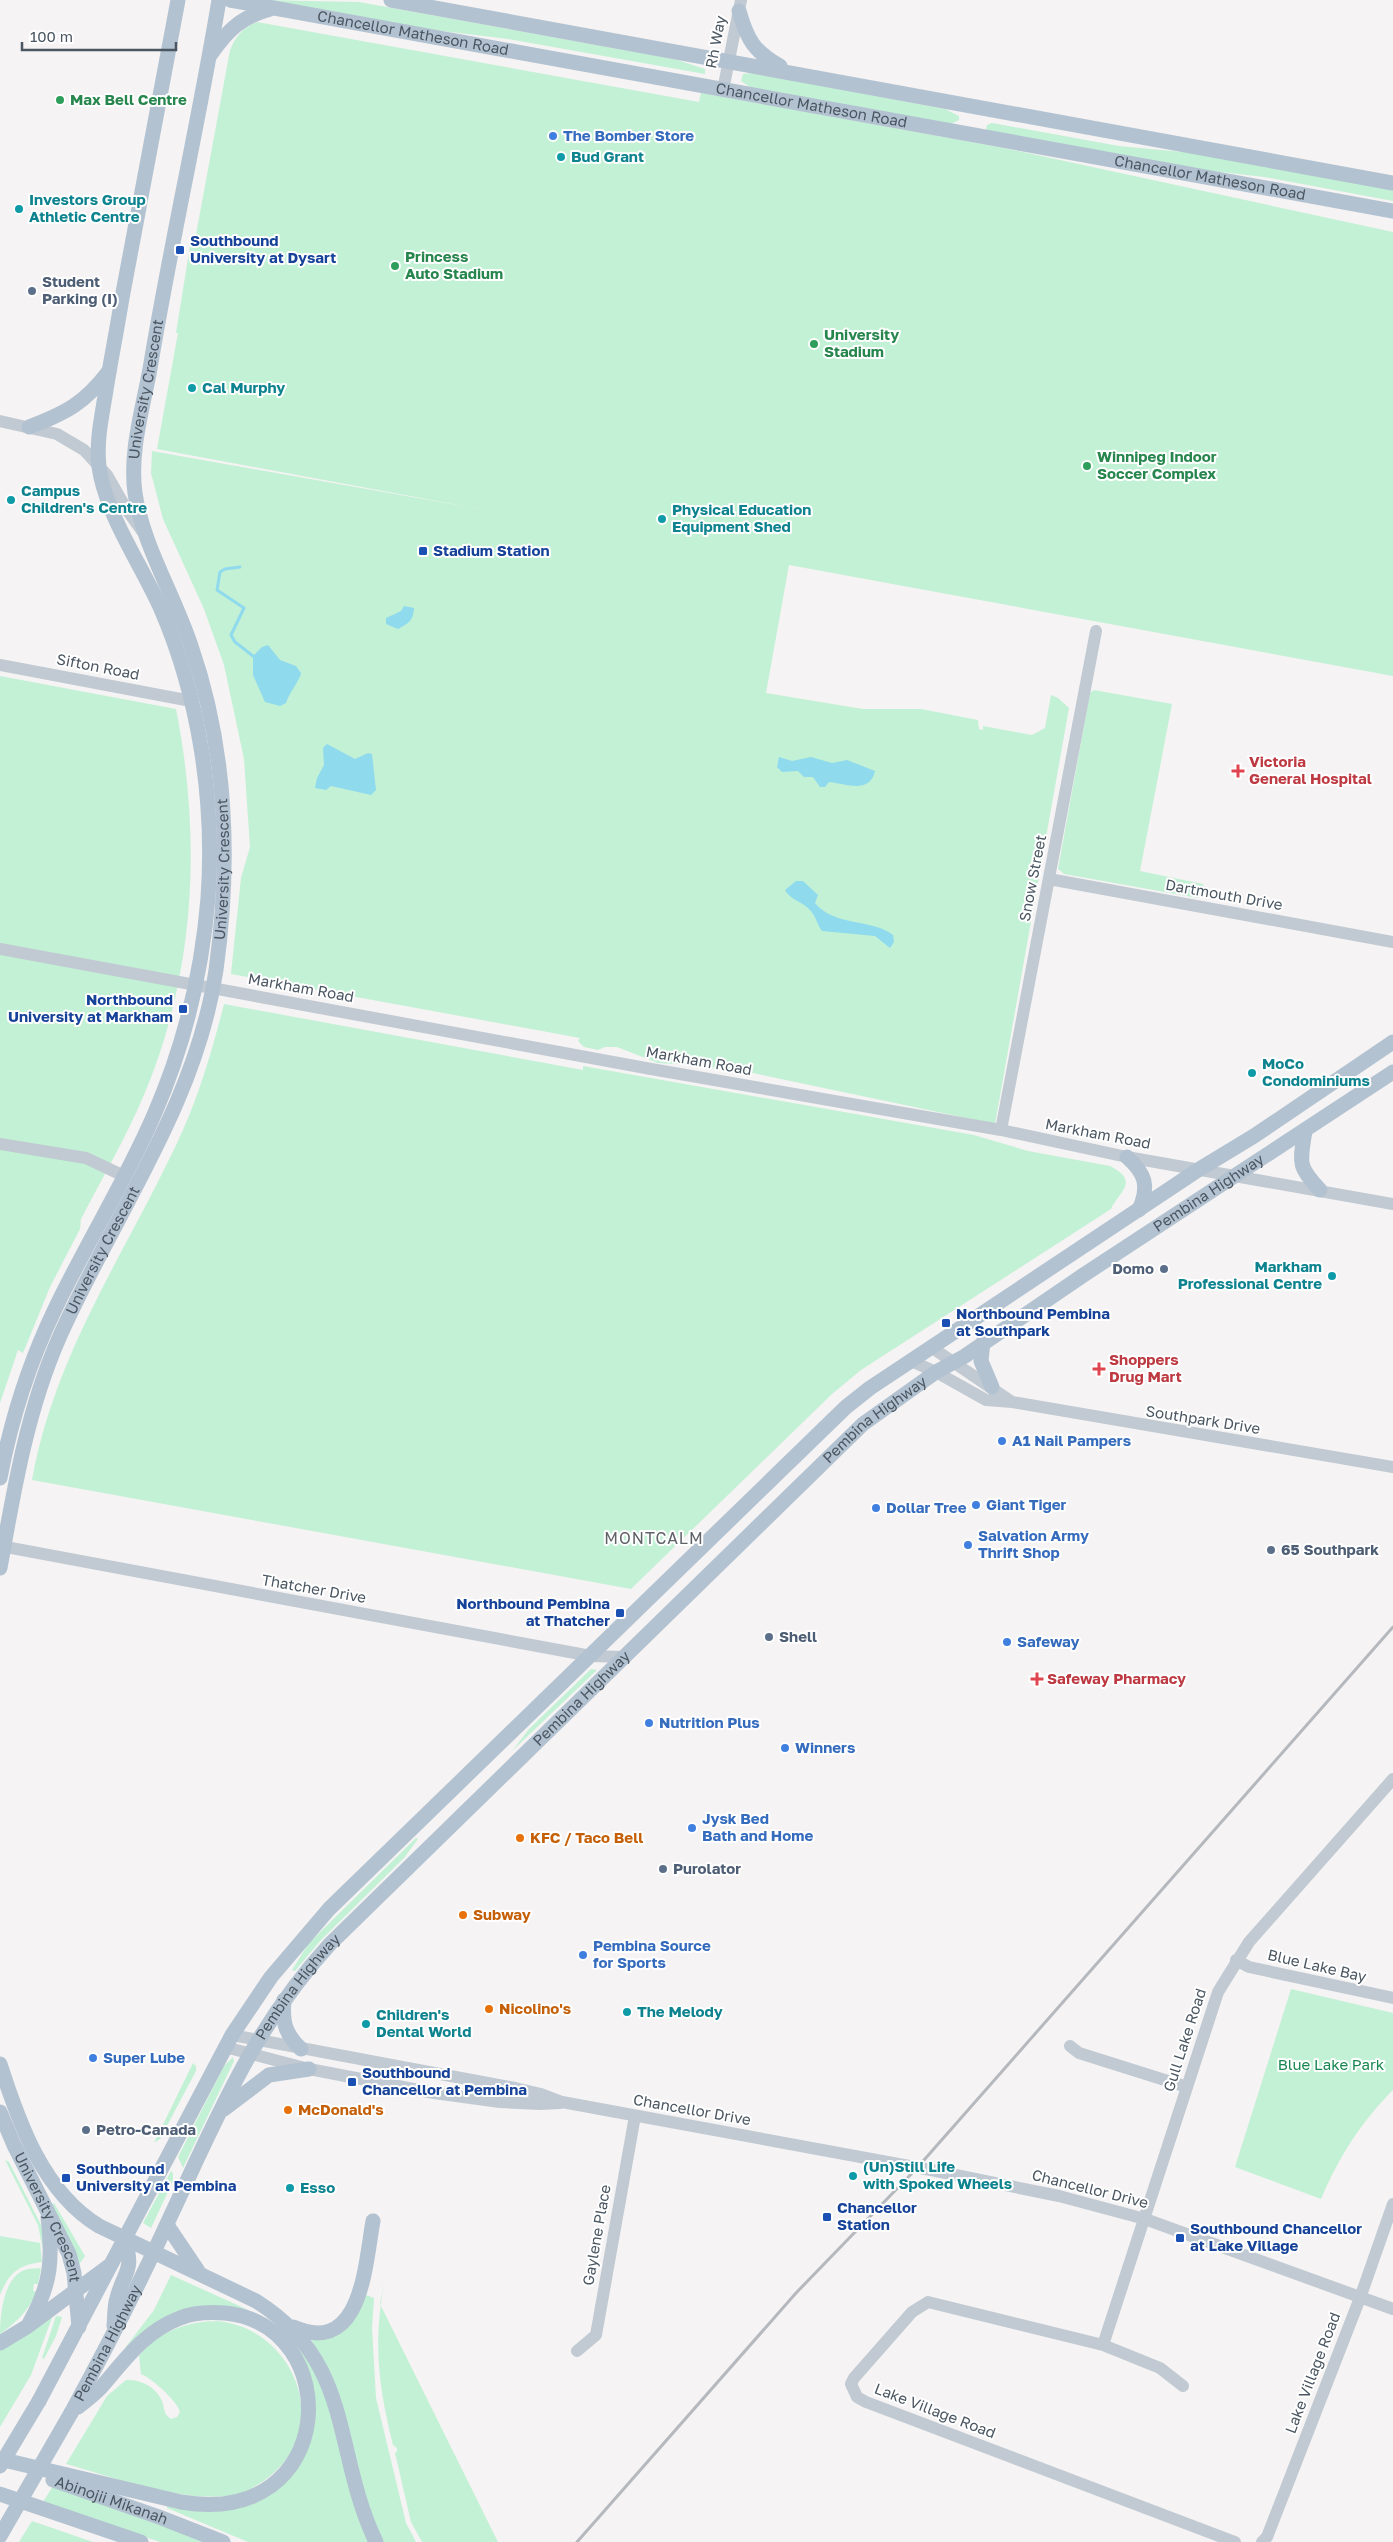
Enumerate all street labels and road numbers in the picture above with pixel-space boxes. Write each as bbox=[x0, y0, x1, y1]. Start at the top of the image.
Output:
street label: Chancellor Matheson Road bbox=[316, 6, 510, 58]
street label: Rh Way bbox=[701, 13, 729, 70]
street label: Chancellor Matheson Road bbox=[715, 78, 909, 131]
street label: Chancellor Matheson Road bbox=[1113, 151, 1307, 203]
street label: University Crescent bbox=[124, 318, 166, 460]
street label: Sifton Road bbox=[55, 649, 141, 683]
street label: University Crescent bbox=[210, 798, 232, 941]
street label: Snow Street bbox=[1015, 833, 1049, 923]
street label: Dartmouth Drive bbox=[1164, 875, 1284, 913]
street label: Markham Road bbox=[247, 969, 356, 1005]
street label: Markham Road bbox=[645, 1042, 754, 1078]
street label: Markham Road bbox=[1044, 1114, 1153, 1152]
street label: Pembina Highway bbox=[1149, 1149, 1267, 1235]
street label: University Crescent bbox=[61, 1183, 143, 1317]
street label: Pembina Highway bbox=[818, 1371, 930, 1466]
street label: Southpark Drive bbox=[1145, 1401, 1262, 1437]
street label: Thatcher Drive bbox=[261, 1570, 368, 1606]
street label: Pembina Highway bbox=[529, 1646, 634, 1749]
street label: Pembina Highway bbox=[251, 1929, 344, 2042]
street label: Blue Lake Bay bbox=[1266, 1945, 1369, 1985]
street label: Gull Lake Road bbox=[1159, 1986, 1209, 2094]
street label: Chancellor Drive bbox=[632, 2090, 753, 2128]
street label: University Crescent bbox=[11, 2149, 85, 2283]
street label: Chancellor Drive bbox=[1030, 2165, 1151, 2211]
street label: Gaylene Place bbox=[578, 2183, 614, 2287]
street label: Pembina Highway bbox=[69, 2281, 145, 2404]
street label: Lake Village Road bbox=[1281, 2309, 1343, 2436]
street label: Lake Village Road bbox=[872, 2379, 999, 2441]
street label: Abinojii Mikanah bbox=[53, 2472, 171, 2528]

